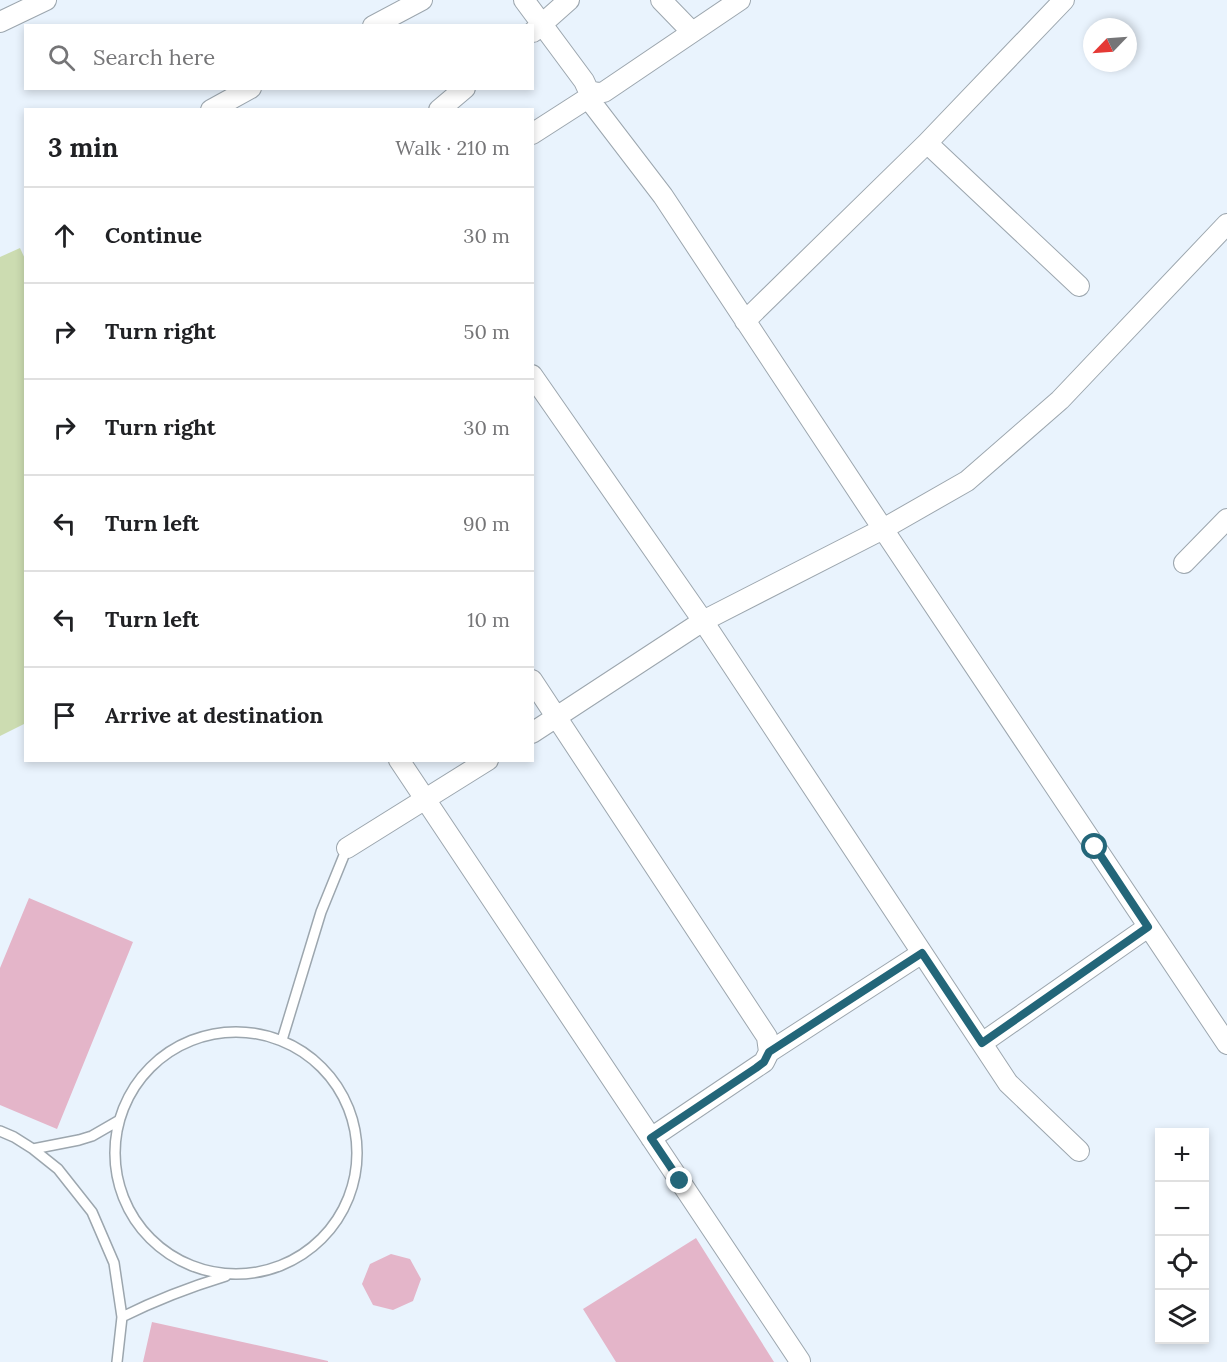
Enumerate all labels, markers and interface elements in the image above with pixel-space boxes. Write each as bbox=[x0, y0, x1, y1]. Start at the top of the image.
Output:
north arrow bbox=[1083, 18, 1137, 72]
search box bbox=[24, 24, 534, 90]
icon: search bbox=[45, 41, 78, 74]
text: Search here bbox=[93, 43, 215, 71]
text: 3 min bbox=[48, 131, 118, 164]
text: Walk · 210 m bbox=[395, 135, 510, 160]
icon: ahead bbox=[48, 219, 81, 252]
text: Continue bbox=[105, 221, 202, 249]
text: 30 m bbox=[463, 223, 510, 248]
icon: right bbox=[48, 315, 81, 348]
text: Turn right bbox=[105, 317, 216, 345]
text: 50 m bbox=[464, 319, 510, 344]
icon: right bbox=[48, 411, 81, 444]
text: Turn right bbox=[105, 413, 216, 441]
text: 30 m bbox=[463, 415, 510, 440]
icon: left bbox=[48, 507, 81, 540]
text: Turn left bbox=[105, 509, 199, 537]
text: 90 m bbox=[463, 511, 510, 536]
icon: left bbox=[48, 603, 81, 636]
text: Turn left bbox=[105, 605, 199, 633]
text: 10 m bbox=[467, 607, 510, 632]
icon: arrive bbox=[48, 699, 81, 732]
text: Arrive at destination bbox=[105, 701, 323, 729]
route start bbox=[1081, 833, 1107, 859]
map controls bbox=[1155, 1128, 1209, 1344]
button: + bbox=[1155, 1128, 1209, 1182]
route end bbox=[666, 1167, 692, 1193]
button: − bbox=[1155, 1182, 1209, 1236]
button: locate bbox=[1155, 1236, 1209, 1290]
button: layers bbox=[1155, 1290, 1209, 1344]

